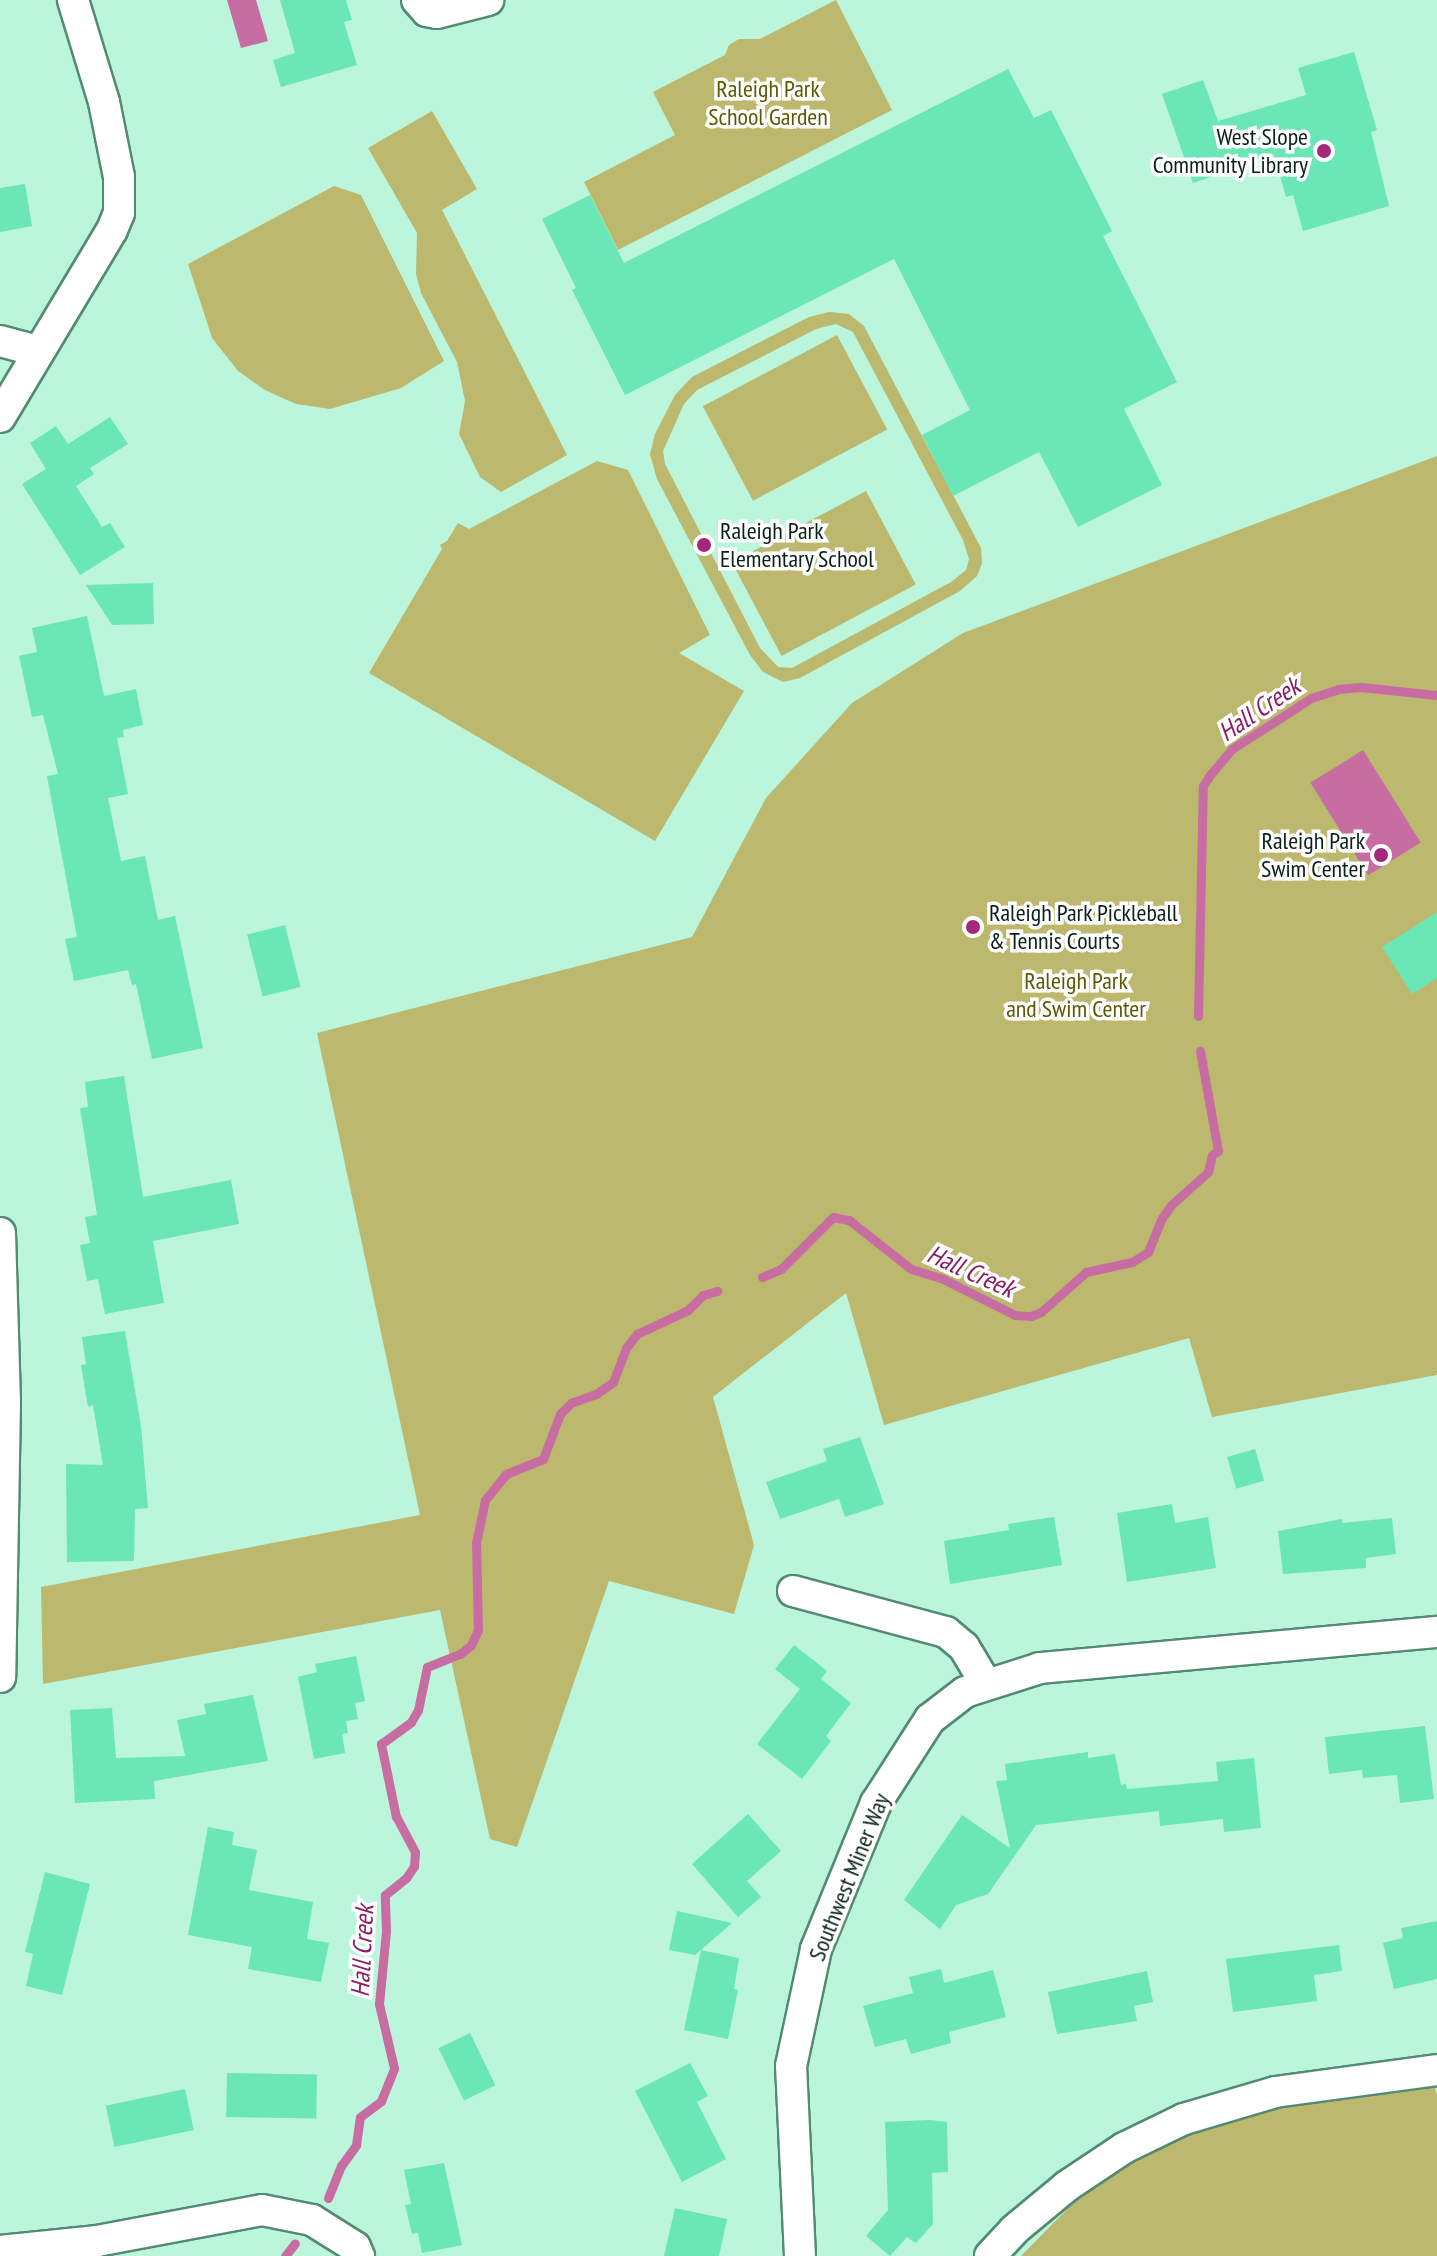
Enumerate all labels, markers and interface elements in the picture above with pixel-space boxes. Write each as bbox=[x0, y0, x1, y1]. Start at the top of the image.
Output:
park label: Raleigh Park School Garden bbox=[708, 75, 828, 131]
place label: West Slope Community Library bbox=[1152, 123, 1308, 179]
marker: West Slope Community Library bbox=[1315, 142, 1333, 160]
place label: Raleigh Park Elementary School bbox=[720, 517, 874, 573]
marker: Raleigh Park Elementary School bbox=[695, 536, 713, 554]
water label: Hall Creek bbox=[1212, 670, 1306, 748]
place label: Raleigh Park Swim Center bbox=[1261, 827, 1365, 883]
marker: Raleigh Park Swim Center bbox=[1372, 846, 1390, 864]
place label: Raleigh Park Pickleball & Tennis Courts bbox=[989, 899, 1178, 955]
marker: Raleigh Park Pickleball & Tennis Courts bbox=[964, 918, 982, 936]
park label: Raleigh Park and Swim Center bbox=[1006, 967, 1146, 1023]
water label: Hall Creek bbox=[923, 1238, 1019, 1304]
street label: Southwest Miner Way bbox=[802, 1789, 896, 1965]
water label: Hall Creek bbox=[344, 1904, 380, 1998]

